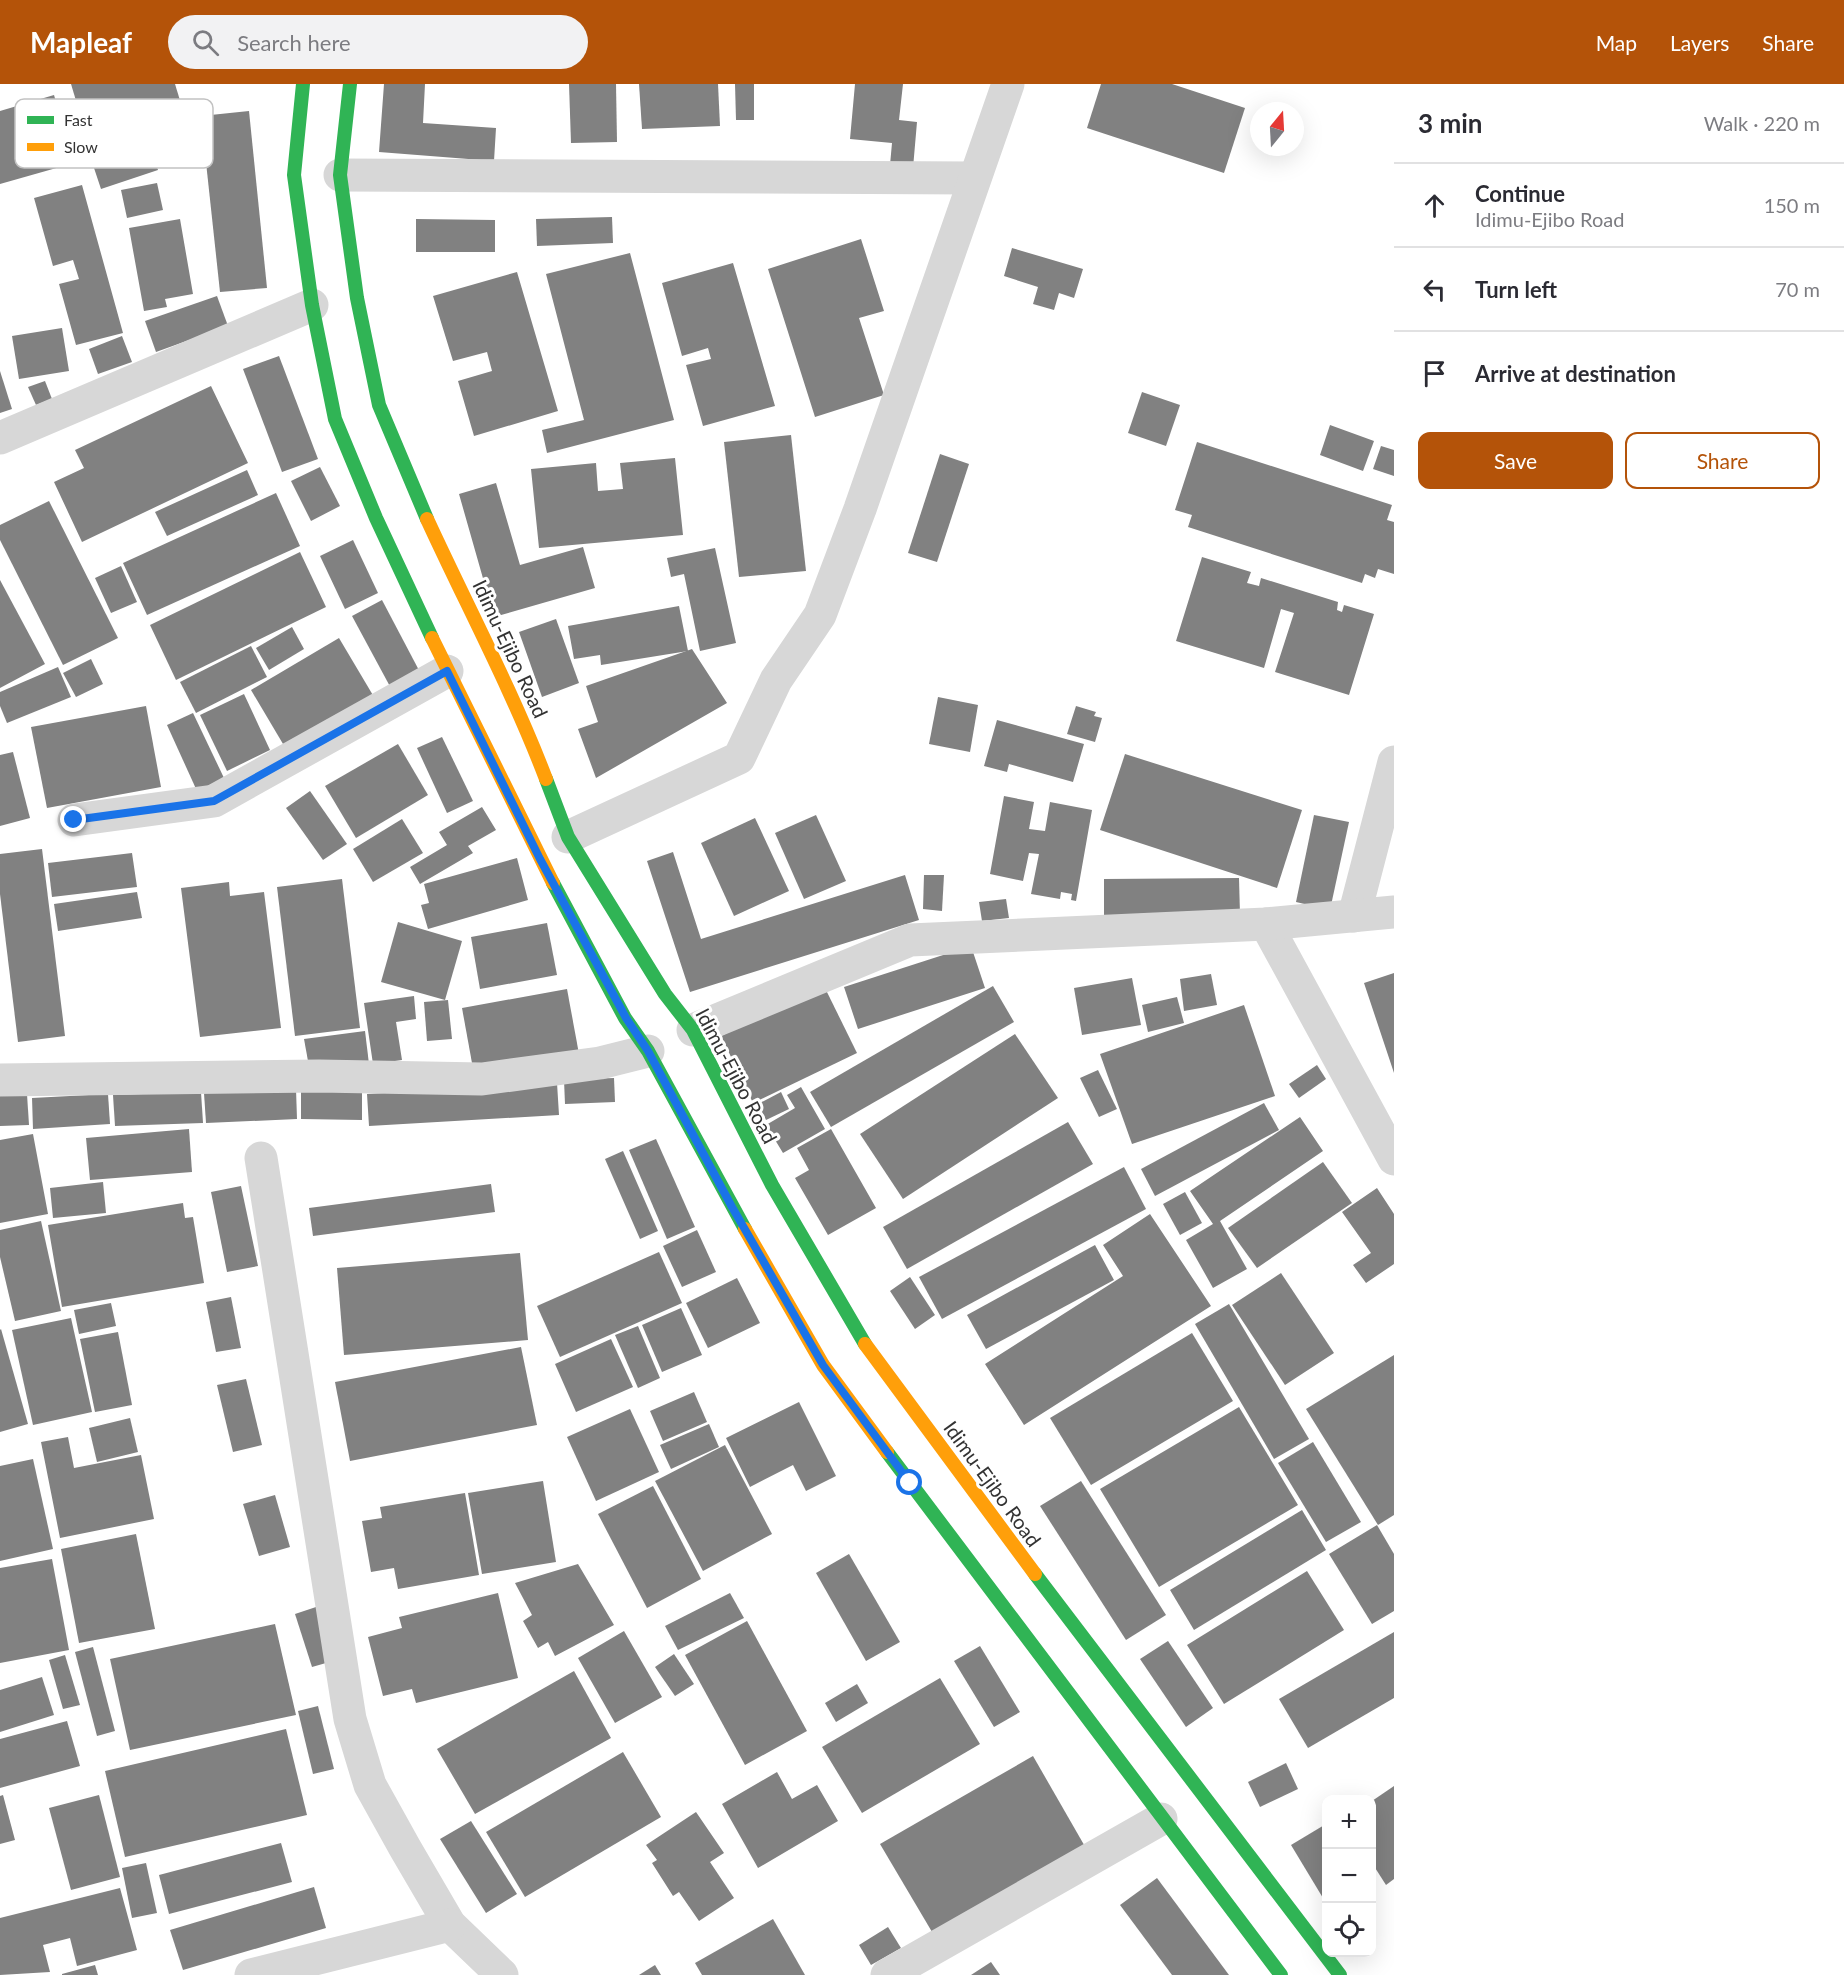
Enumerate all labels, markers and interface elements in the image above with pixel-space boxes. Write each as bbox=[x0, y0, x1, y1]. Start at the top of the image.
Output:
search box bbox=[168, 15, 588, 69]
text: Mapleaf bbox=[30, 25, 132, 59]
icon: search bbox=[189, 26, 222, 59]
text: Search here bbox=[237, 29, 351, 56]
text: Map bbox=[1596, 30, 1637, 55]
text: Layers bbox=[1670, 30, 1729, 55]
text: Share bbox=[1762, 30, 1814, 55]
legend bbox=[15, 99, 213, 168]
north arrow bbox=[1250, 102, 1304, 156]
text: 3 min bbox=[1418, 107, 1482, 139]
text: Fast bbox=[64, 110, 93, 129]
text: Walk · 220 m bbox=[1704, 111, 1820, 135]
text: Slow bbox=[64, 137, 98, 156]
text: Continue bbox=[1475, 180, 1565, 207]
icon: ahead bbox=[1418, 189, 1451, 222]
text: 150 m bbox=[1764, 193, 1820, 217]
text: Idimu-Ejibo Road bbox=[1475, 207, 1624, 231]
icon: left bbox=[1418, 273, 1451, 306]
text: Turn left bbox=[1475, 276, 1557, 303]
text: 70 m bbox=[1775, 277, 1820, 301]
icon: arrive bbox=[1418, 357, 1451, 390]
text: Arrive at destination bbox=[1475, 360, 1676, 387]
button: Save bbox=[1418, 432, 1613, 489]
button: Share bbox=[1625, 432, 1820, 489]
street label: Idimu-Ejibo Road bbox=[468, 576, 553, 721]
route end bbox=[60, 806, 86, 832]
street label: Idimu-Ejibo Road bbox=[691, 1004, 783, 1147]
street label: Idimu-Ejibo Road bbox=[939, 1416, 1046, 1551]
route start bbox=[896, 1469, 922, 1495]
map controls bbox=[1322, 1795, 1376, 1957]
button: + bbox=[1322, 1795, 1376, 1849]
button: − bbox=[1322, 1849, 1376, 1903]
button: locate bbox=[1322, 1903, 1376, 1957]

